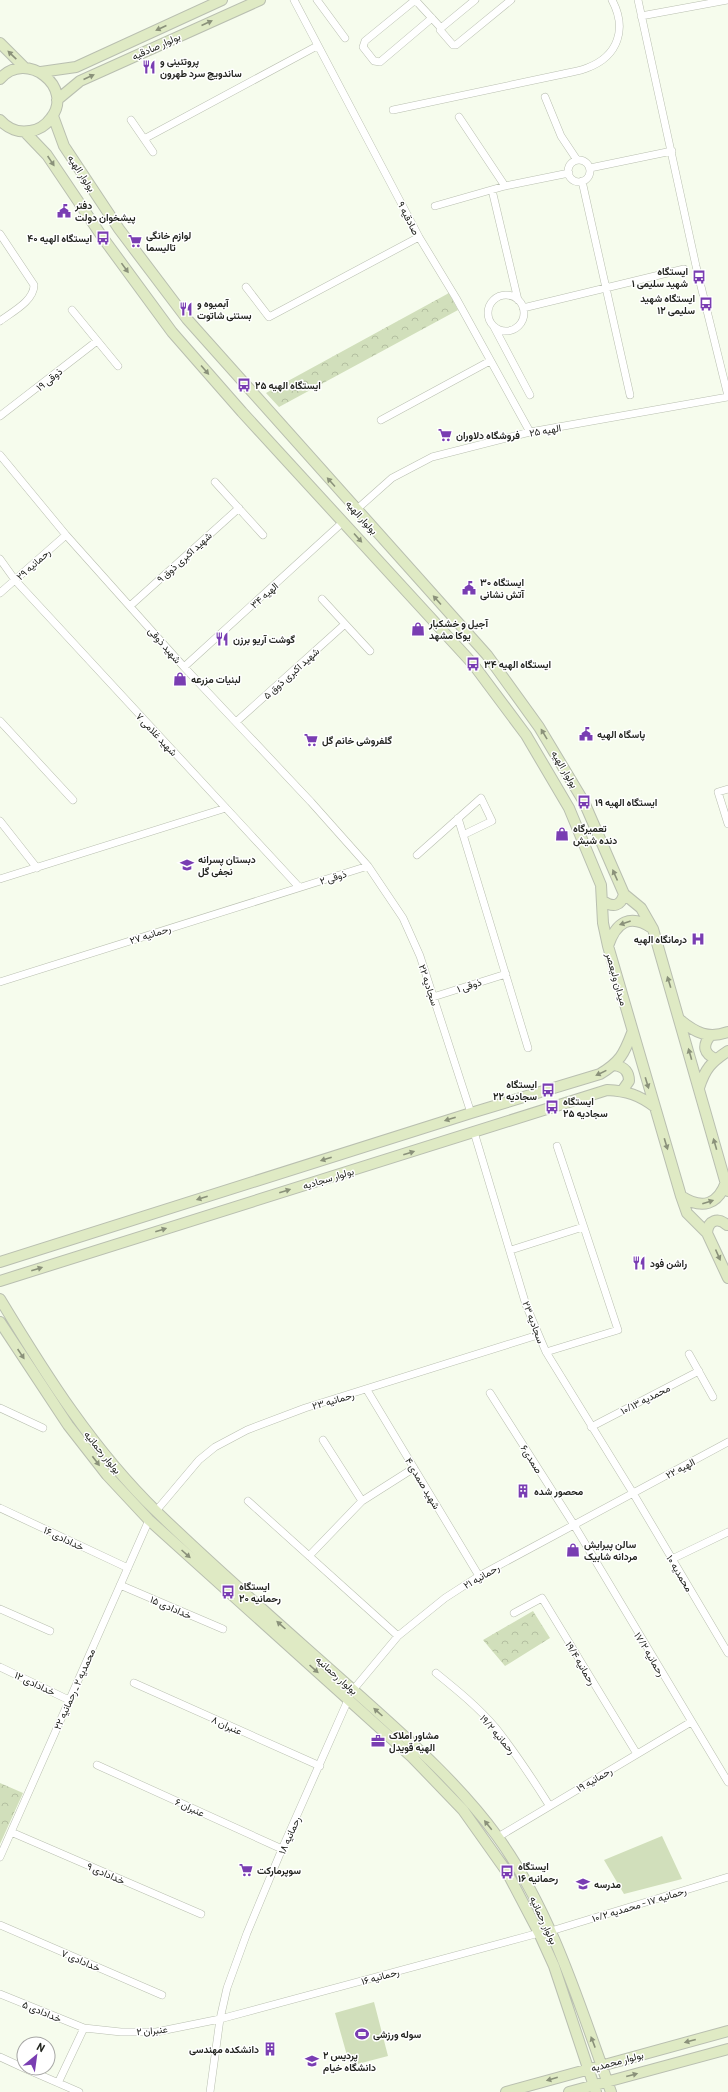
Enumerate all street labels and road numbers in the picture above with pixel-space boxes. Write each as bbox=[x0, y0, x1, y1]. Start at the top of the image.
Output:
street label: بولوار صادقیه bbox=[130, 30, 182, 63]
street label: بولوار الهیه bbox=[65, 152, 98, 194]
street label: صادقیه ۹ bbox=[395, 199, 423, 237]
street label: ذوقی ۱۹ bbox=[33, 365, 65, 394]
street label: الهیه ۲۵ bbox=[528, 421, 562, 440]
street label: بولوار الهیه bbox=[343, 498, 380, 537]
street label: شهید اکبری ذوق ۹ bbox=[154, 529, 215, 586]
street label: رحمانیه ۲۹ bbox=[14, 546, 53, 583]
street label: الهیه ۳۴ bbox=[248, 579, 281, 611]
street label: شهید ذوقی bbox=[145, 624, 184, 666]
street label: شهید اکبری ذوق ۵ bbox=[261, 645, 322, 702]
street label: شهید غلامی ۷ bbox=[133, 710, 180, 759]
street label: بولوار الهیه bbox=[548, 748, 581, 790]
street label: ذوقی ۲ bbox=[318, 867, 348, 888]
street label: رحمانیه ۲۷ bbox=[128, 922, 172, 947]
street label: میدان ولیعصر bbox=[602, 950, 630, 1007]
street label: سجادیه ۲۲ bbox=[416, 963, 441, 1008]
street label: ذوقی ۱ bbox=[455, 975, 483, 996]
street label: بولوار سجادیه bbox=[301, 1165, 355, 1192]
street label: سجادیه ۲۳ bbox=[520, 1299, 548, 1345]
street label: محمدیه ۱۰/۱۳ bbox=[618, 1381, 672, 1418]
street label: رحمانیه ۲۳ bbox=[311, 1388, 356, 1413]
street label: بولوار رحمانیه bbox=[81, 1428, 124, 1477]
street label: صمدی۶ bbox=[518, 1443, 545, 1476]
street label: شهید صمدی ۴ bbox=[402, 1455, 443, 1512]
street label: الهیه ۲۲ bbox=[663, 1455, 697, 1482]
street label: خدادادی ۱۶ bbox=[42, 1523, 86, 1554]
street label: محمدیه ۱۰ bbox=[664, 1553, 696, 1594]
street label: رحمانیه ۲۱ bbox=[461, 1561, 502, 1592]
street label: خدادادی ۱۵ bbox=[148, 1593, 194, 1622]
street label: رحمانیه ۱۷/۲ bbox=[631, 1630, 668, 1679]
street label: رحمانیه ۱۹/۴ bbox=[562, 1639, 599, 1688]
street label: محمدیه ۲ ـ رحمانیه ۲۲ bbox=[51, 1647, 98, 1732]
street label: بولوار رحمانیه bbox=[313, 1653, 360, 1698]
street label: خدادادی ۱۲ bbox=[12, 1668, 57, 1699]
street label: رحمانیه ۱۹/۲ bbox=[477, 1712, 518, 1757]
street label: عنبران ۸ bbox=[209, 1713, 244, 1738]
street label: رحمانیه ۱۹ bbox=[574, 1764, 614, 1795]
street label: عنبران ۶ bbox=[173, 1795, 207, 1820]
street label: رحمانیه ۱۸ bbox=[275, 1814, 304, 1856]
street label: خدادادی ۹ bbox=[85, 1860, 127, 1887]
street label: رحمانیه ۱۷ - محمدیه ۱۰/۲ bbox=[590, 1884, 688, 1925]
street label: بولوار رحمانیه bbox=[527, 1894, 560, 1946]
street label: خدادادی ۷ bbox=[59, 1946, 103, 1975]
street label: رحمانیه ۱۶ bbox=[360, 1965, 401, 1988]
street label: خدادادی ۵ bbox=[20, 1998, 64, 2025]
street label: عنبران ۲ bbox=[136, 2023, 168, 2038]
street label: بولوار محمدیه bbox=[589, 2048, 645, 2075]

